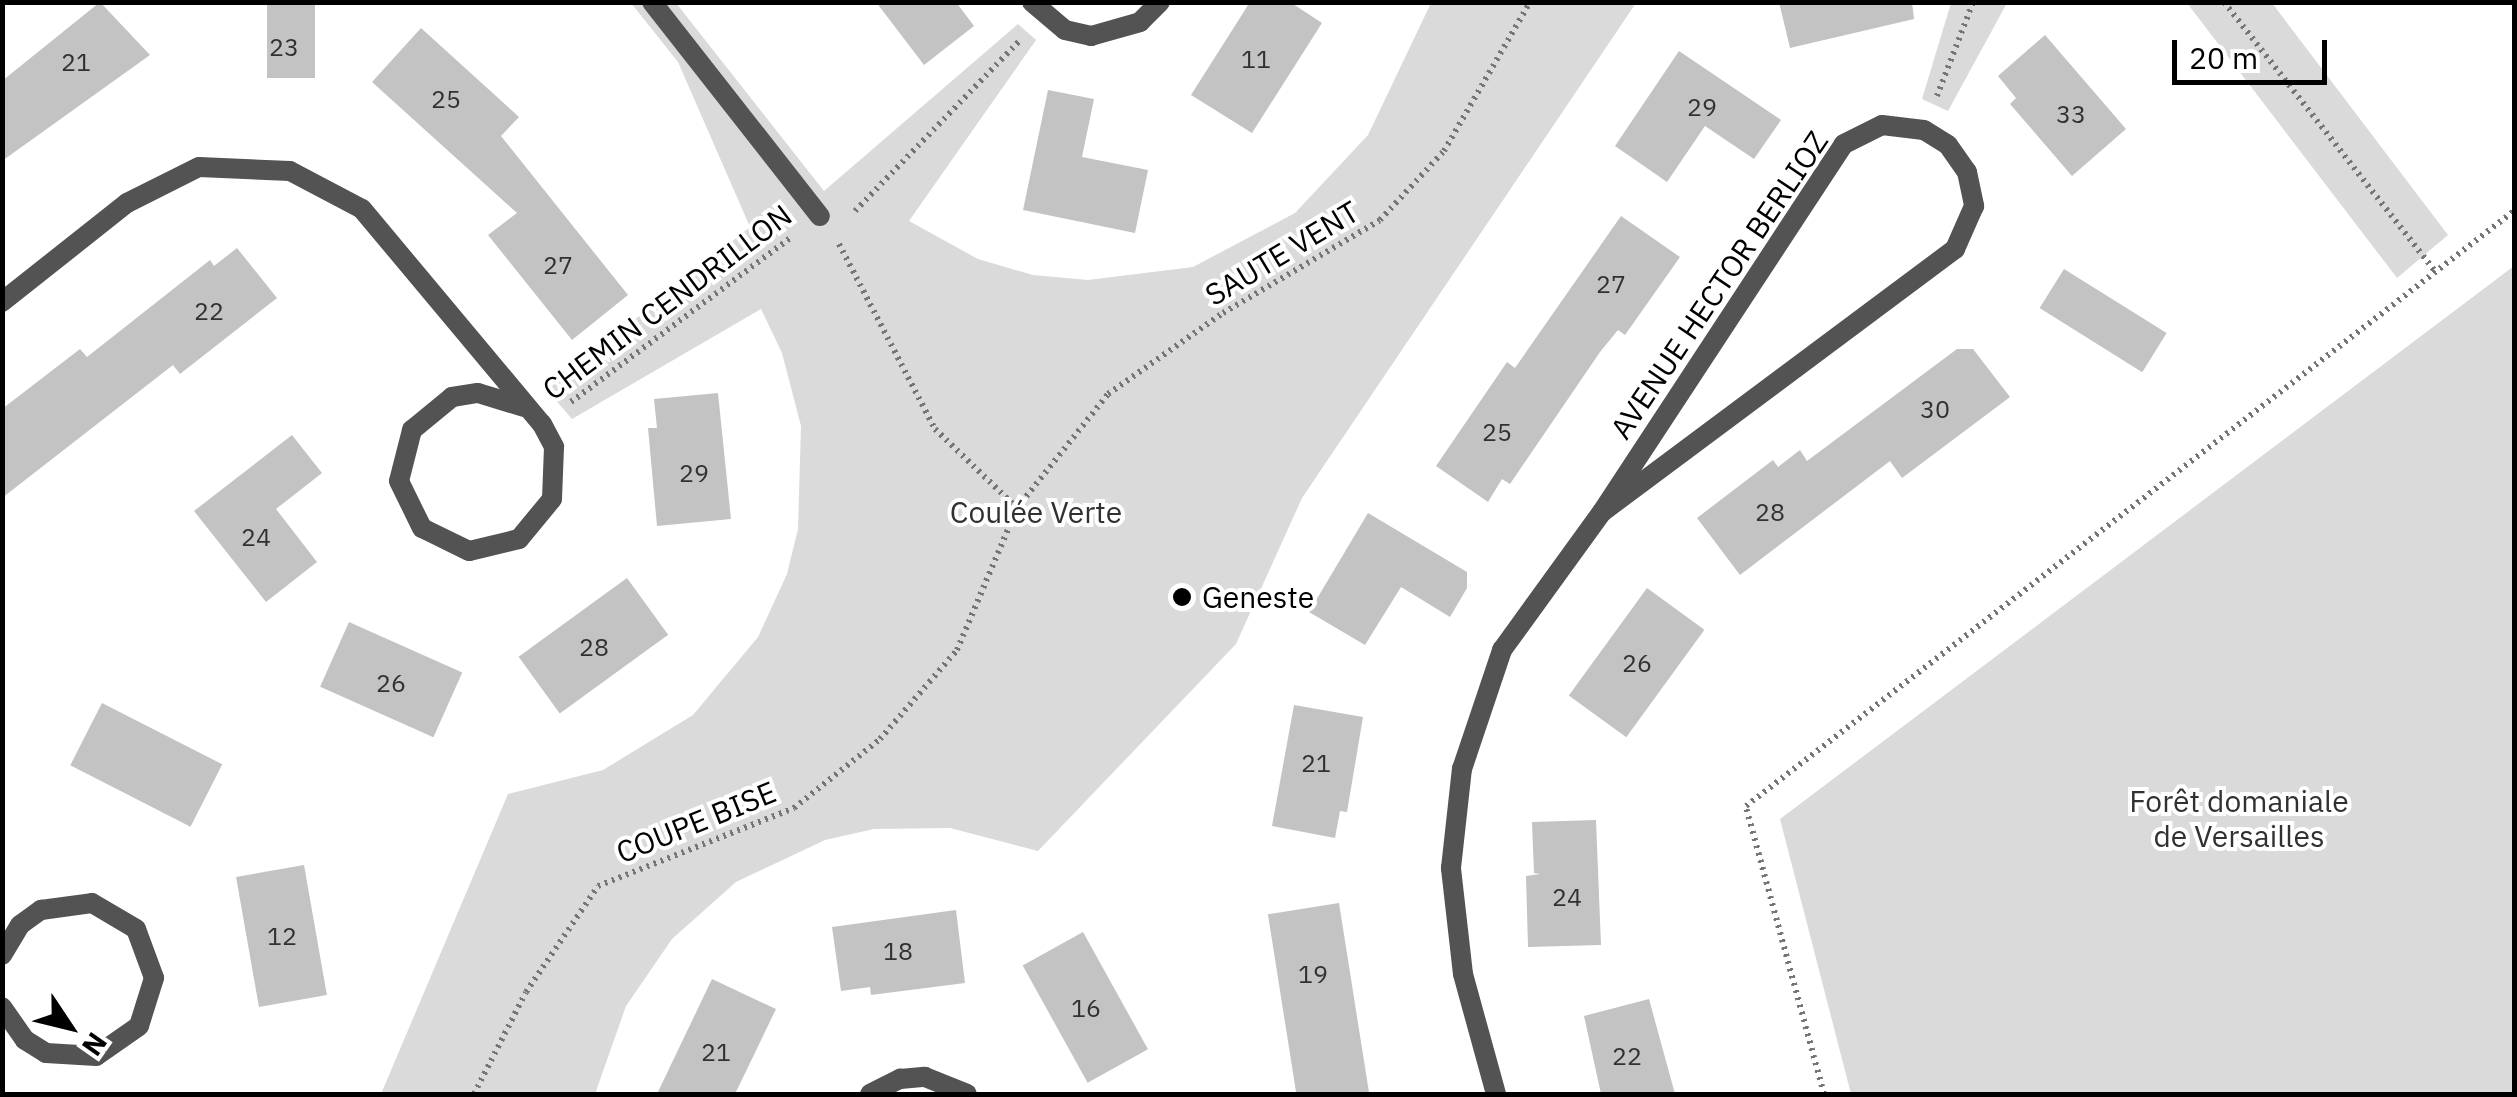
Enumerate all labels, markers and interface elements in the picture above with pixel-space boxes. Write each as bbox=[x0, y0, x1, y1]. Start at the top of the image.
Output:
scale bar bbox=[2177, 20, 2332, 82]
house number: 23 bbox=[269, 32, 299, 62]
text: 20 m bbox=[2189, 38, 2258, 77]
house number: 11 bbox=[1241, 44, 1271, 74]
house number: 21 bbox=[61, 47, 91, 77]
house number: 25 bbox=[431, 84, 461, 114]
house number: 29 bbox=[1687, 92, 1717, 122]
house number: 33 bbox=[2056, 99, 2086, 129]
street label: AVENUE HECTOR BERLIOZ bbox=[1603, 125, 1835, 445]
street label: SAUTE VENT bbox=[1199, 193, 1365, 313]
street label: CHEMIN CENDRILLON bbox=[535, 197, 799, 407]
house number: 27 bbox=[543, 250, 573, 280]
house number: 27 bbox=[1596, 269, 1626, 299]
house number: 22 bbox=[194, 296, 224, 326]
house number: 30 bbox=[1920, 394, 1950, 424]
house number: 25 bbox=[1482, 417, 1512, 447]
house number: 29 bbox=[679, 458, 709, 488]
park label: Coulée Verte bbox=[950, 494, 1122, 530]
house number: 28 bbox=[1755, 497, 1785, 527]
house number: 24 bbox=[241, 522, 271, 552]
place label: Geneste bbox=[1202, 579, 1314, 615]
marker: Geneste bbox=[1171, 586, 1193, 608]
house number: 28 bbox=[579, 632, 609, 662]
house number: 26 bbox=[1622, 648, 1652, 678]
house number: 26 bbox=[376, 668, 406, 698]
house number: 21 bbox=[1301, 748, 1331, 778]
street label: COUPE BISE bbox=[611, 774, 781, 870]
park label: Forêt domaniale de Versailles bbox=[2129, 783, 2349, 854]
house number: 24 bbox=[1552, 882, 1582, 912]
house number: 12 bbox=[267, 921, 297, 951]
house number: 18 bbox=[883, 936, 913, 966]
house number: 19 bbox=[1298, 959, 1328, 989]
north arrow bbox=[20, 977, 120, 1077]
house number: 16 bbox=[1071, 993, 1101, 1023]
text: N bbox=[74, 1026, 116, 1063]
house number: 21 bbox=[701, 1037, 731, 1067]
house number: 22 bbox=[1612, 1041, 1642, 1071]

